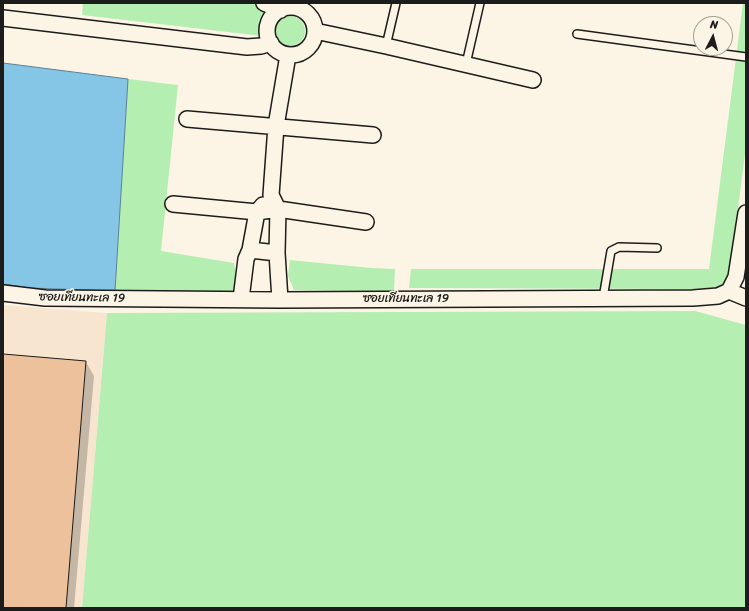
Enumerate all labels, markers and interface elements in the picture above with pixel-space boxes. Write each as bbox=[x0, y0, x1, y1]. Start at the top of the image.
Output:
text: N bbox=[709, 15, 719, 34]
north arrow bbox=[693, 16, 733, 56]
street label: ซอยเทียนทะเล 19 bbox=[39, 290, 125, 306]
street label: ซอยเทียนทะเล 19 bbox=[363, 292, 449, 306]

